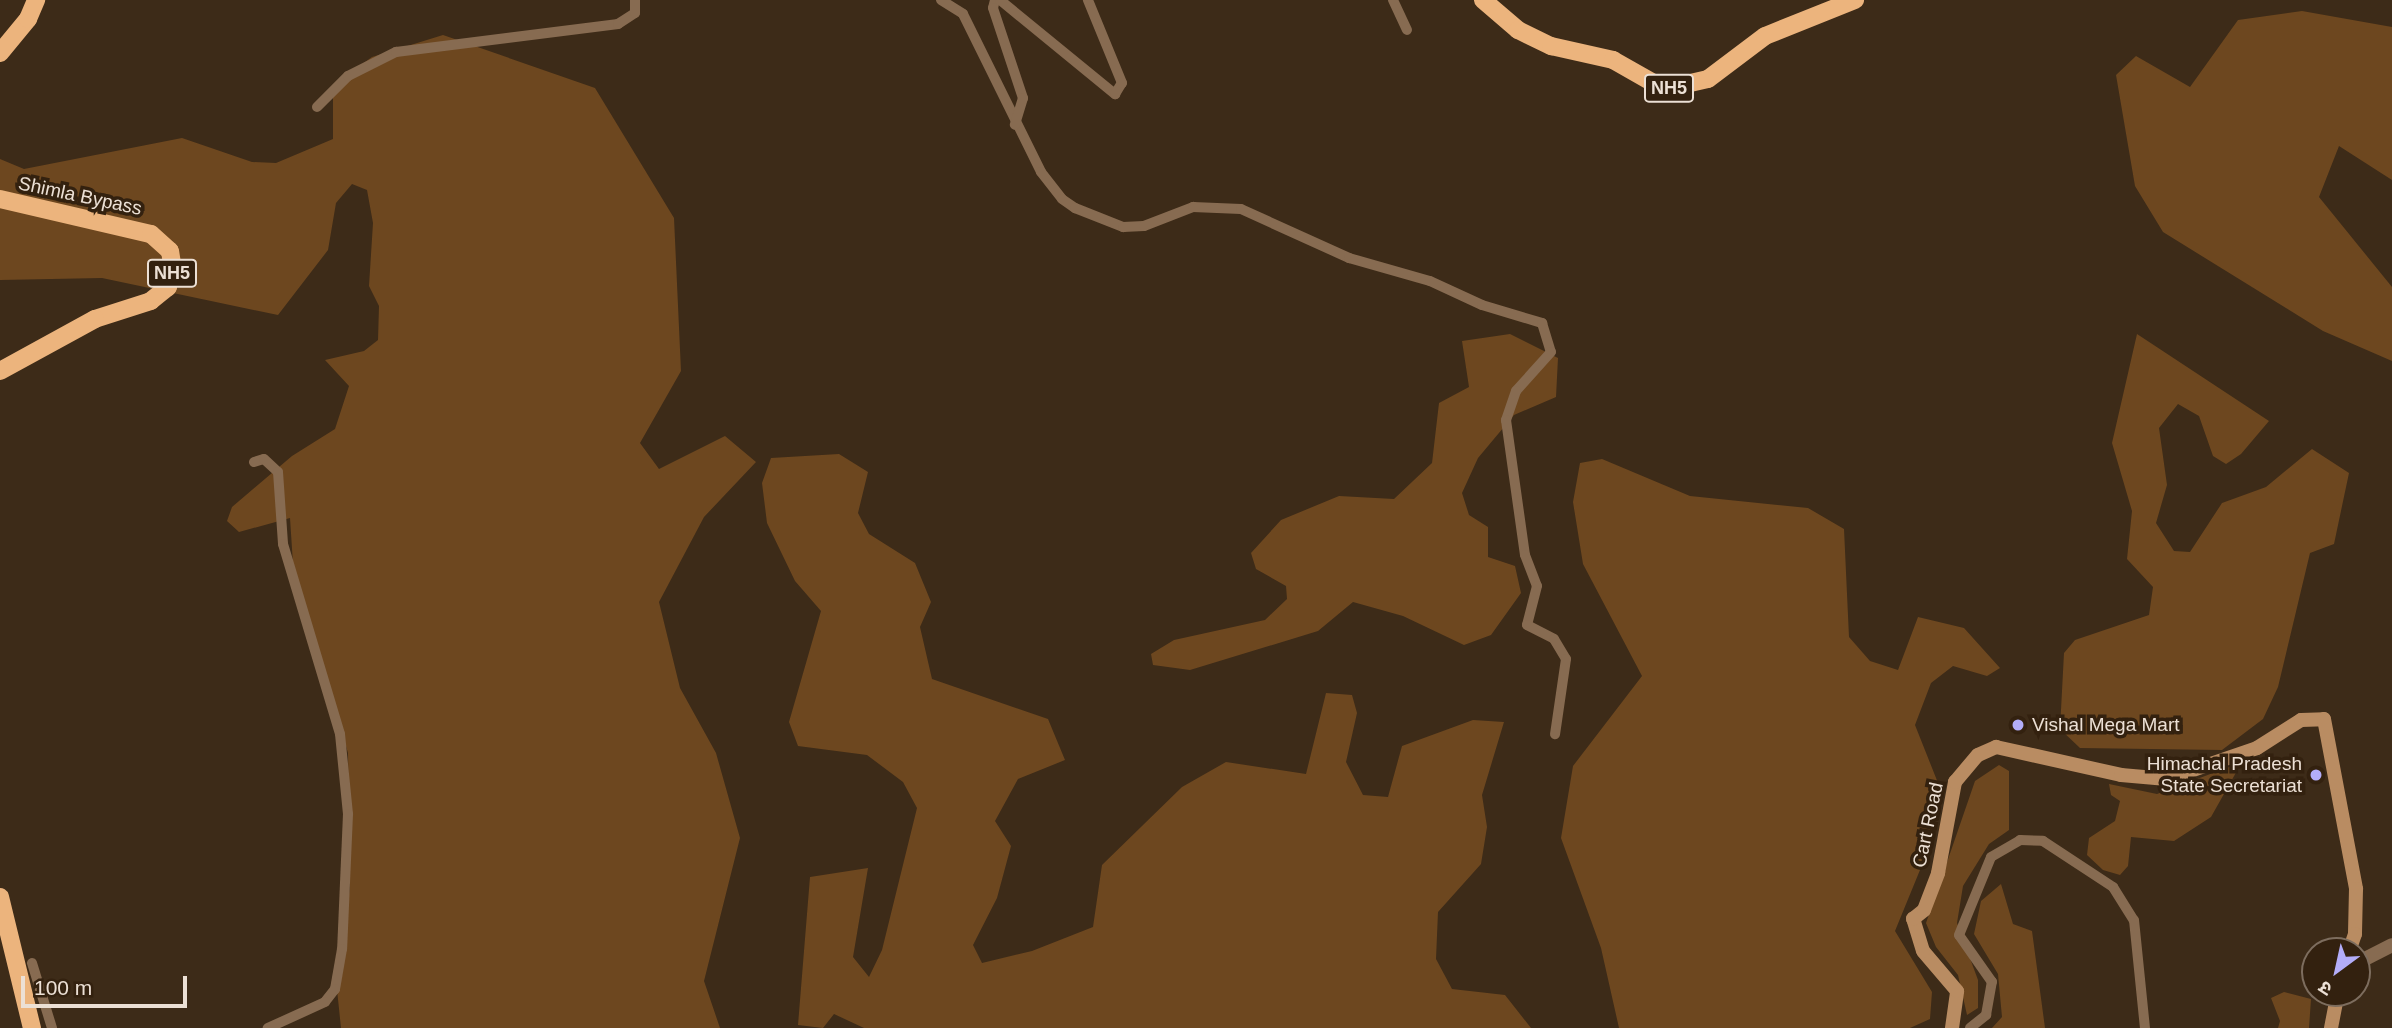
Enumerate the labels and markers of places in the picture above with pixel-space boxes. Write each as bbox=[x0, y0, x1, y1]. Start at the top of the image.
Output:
place label: Vishal Mega Mart bbox=[2032, 714, 2179, 736]
marker: Vishal Mega Mart bbox=[2010, 717, 2026, 733]
place label: Himachal Pradesh State Secretariat bbox=[2147, 753, 2302, 797]
marker: Himachal Pradesh State Secretariat bbox=[2308, 767, 2324, 783]

